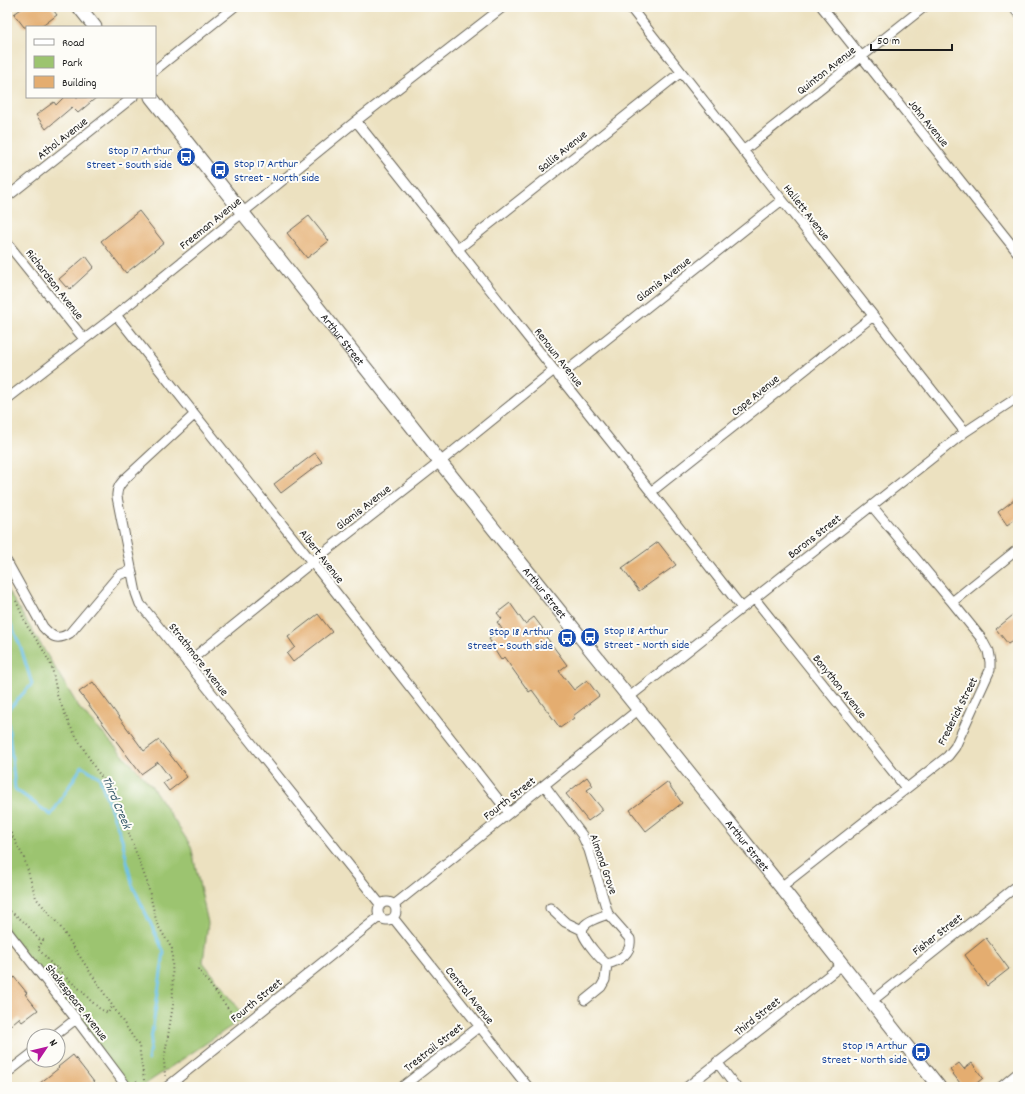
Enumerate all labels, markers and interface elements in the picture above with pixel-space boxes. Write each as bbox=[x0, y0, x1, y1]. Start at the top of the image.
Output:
legend bbox=[26, 26, 156, 98]
scale bar bbox=[871, 26, 952, 52]
text: 50 m bbox=[877, 33, 900, 50]
text: Road bbox=[62, 35, 84, 52]
street label: Quinton Avenue bbox=[794, 43, 860, 100]
text: Park bbox=[62, 55, 83, 72]
text: Building bbox=[62, 75, 97, 92]
street label: John Avenue bbox=[903, 97, 952, 151]
street label: Athol Avenue bbox=[34, 114, 92, 164]
street label: Sallis Avenue bbox=[534, 127, 591, 177]
place label: Stop 17 Arthur Street - South side bbox=[87, 143, 173, 174]
bus stop icon: Stop 17 Arthur Street - South side bbox=[175, 146, 197, 168]
place label: Stop 17 Arthur Street - North side bbox=[234, 156, 319, 187]
bus stop icon: Stop 17 Arthur Street - North side bbox=[209, 159, 231, 181]
street label: Hallett Avenue bbox=[778, 181, 833, 245]
street label: Freeman Avenue bbox=[176, 194, 246, 254]
street label: Richardson Avenue bbox=[21, 246, 87, 324]
street label: Glamis Avenue bbox=[633, 253, 695, 307]
street label: Arthur Street bbox=[316, 310, 368, 370]
street label: Renown Avenue bbox=[529, 325, 586, 391]
street label: Cope Avenue bbox=[728, 371, 784, 421]
street label: Glamis Avenue bbox=[333, 481, 395, 535]
street label: Barons Street bbox=[785, 511, 846, 563]
street label: Albert Avenue bbox=[294, 526, 347, 588]
street label: Arthur Street bbox=[517, 564, 570, 624]
street label: Strathmore Avenue bbox=[164, 620, 232, 700]
place label: Stop 18 Arthur Street - North side bbox=[604, 623, 689, 654]
place label: Stop 18 Arthur Street - South side bbox=[468, 624, 554, 655]
bus stop icon: Stop 18 Arthur Street - North side bbox=[579, 626, 601, 648]
bus stop icon: Stop 18 Arthur Street - South side bbox=[556, 627, 578, 649]
street label: Bonython Avenue bbox=[808, 651, 870, 723]
street label: Frederick Street bbox=[934, 674, 983, 749]
street label: Fourth Street bbox=[480, 773, 540, 825]
water label: Third Creek bbox=[96, 774, 136, 834]
street label: Arthur Street bbox=[720, 817, 773, 876]
street label: Almond Grove bbox=[584, 832, 621, 897]
street label: Fisher Street bbox=[909, 910, 967, 960]
street label: Shakespeare Avenue bbox=[40, 961, 111, 1045]
street label: Central Avenue bbox=[440, 964, 497, 1028]
street label: Fourth Street bbox=[227, 975, 287, 1027]
street label: Third Street bbox=[731, 993, 785, 1041]
street label: Trestrail Street bbox=[401, 1019, 468, 1077]
north arrow bbox=[26, 1028, 66, 1068]
text: N bbox=[44, 1037, 61, 1051]
place label: Stop 19 Arthur Street - North side bbox=[822, 1038, 908, 1069]
bus stop icon: Stop 19 Arthur Street - North side bbox=[910, 1041, 932, 1063]

